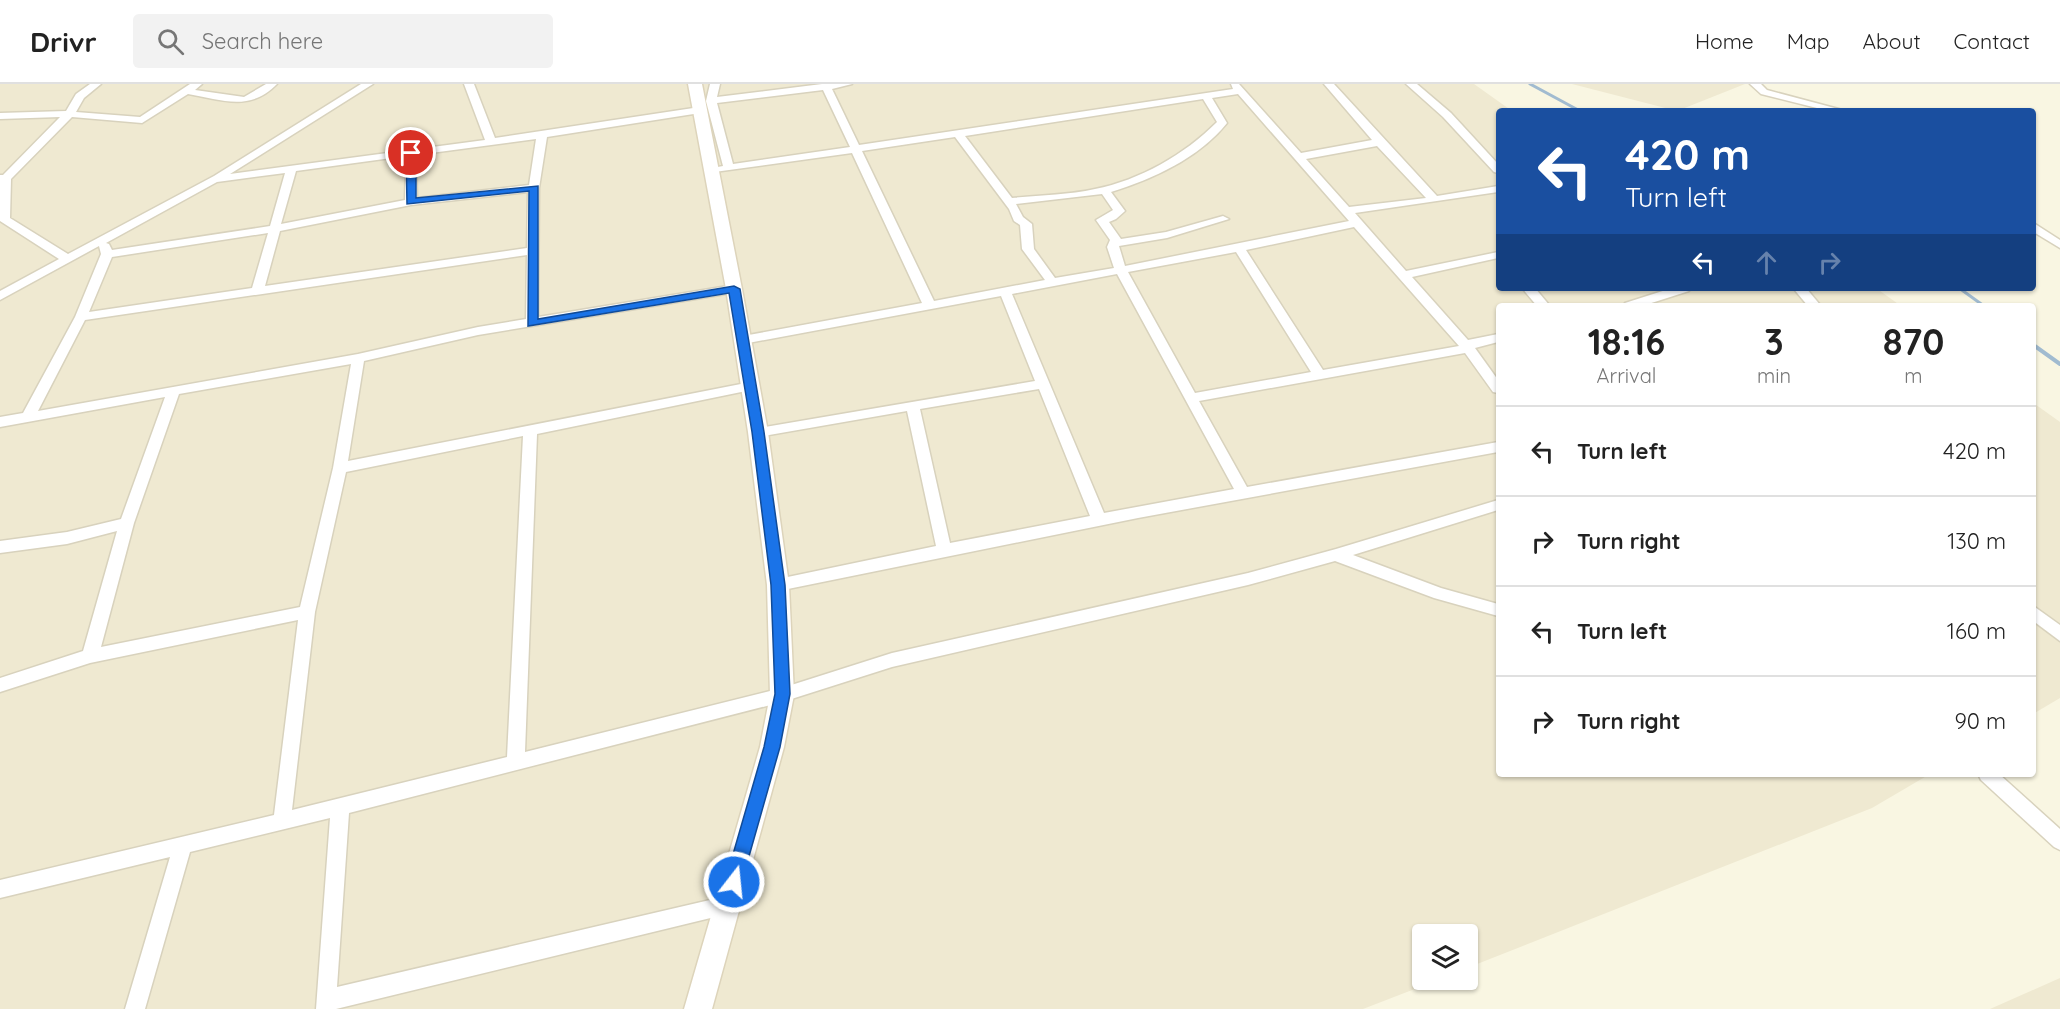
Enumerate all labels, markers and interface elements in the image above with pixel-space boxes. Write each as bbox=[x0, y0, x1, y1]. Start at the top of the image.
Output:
search box bbox=[133, 14, 553, 68]
text: Drivr bbox=[30, 24, 97, 59]
icon: search bbox=[154, 25, 187, 58]
text: Search here bbox=[202, 27, 323, 55]
text: Home bbox=[1695, 28, 1754, 54]
text: Map bbox=[1787, 28, 1830, 54]
text: About bbox=[1863, 28, 1921, 54]
text: Contact bbox=[1954, 28, 2030, 54]
pin bbox=[385, 127, 436, 178]
text: 420 m bbox=[1625, 128, 1750, 181]
icon: left bbox=[1526, 132, 1604, 210]
icon: arrive bbox=[394, 136, 427, 169]
text: Turn left bbox=[1625, 180, 1727, 214]
icon: left bbox=[1687, 246, 1720, 279]
icon: ahead bbox=[1750, 246, 1783, 279]
icon: right bbox=[1813, 246, 1846, 279]
text: 18:16 bbox=[1588, 319, 1665, 364]
text: 3 bbox=[1764, 319, 1784, 364]
text: 870 bbox=[1883, 319, 1944, 364]
text: Arrival bbox=[1597, 363, 1656, 388]
text: min bbox=[1757, 363, 1791, 388]
text: m bbox=[1904, 363, 1923, 388]
icon: left bbox=[1526, 435, 1559, 468]
text: Turn left bbox=[1577, 437, 1667, 465]
text: 420 m bbox=[1943, 437, 2006, 465]
icon: right bbox=[1526, 525, 1559, 558]
text: Turn right bbox=[1577, 527, 1681, 555]
text: 130 m bbox=[1947, 527, 2006, 555]
icon: left bbox=[1526, 615, 1559, 648]
text: Turn left bbox=[1577, 617, 1667, 645]
text: 160 m bbox=[1947, 617, 2006, 645]
icon: right bbox=[1526, 705, 1559, 738]
text: Turn right bbox=[1577, 707, 1681, 735]
text: 90 m bbox=[1955, 707, 2006, 735]
position arrow bbox=[702, 850, 766, 914]
map controls bbox=[1412, 924, 1478, 990]
button: layers bbox=[1412, 924, 1478, 990]

